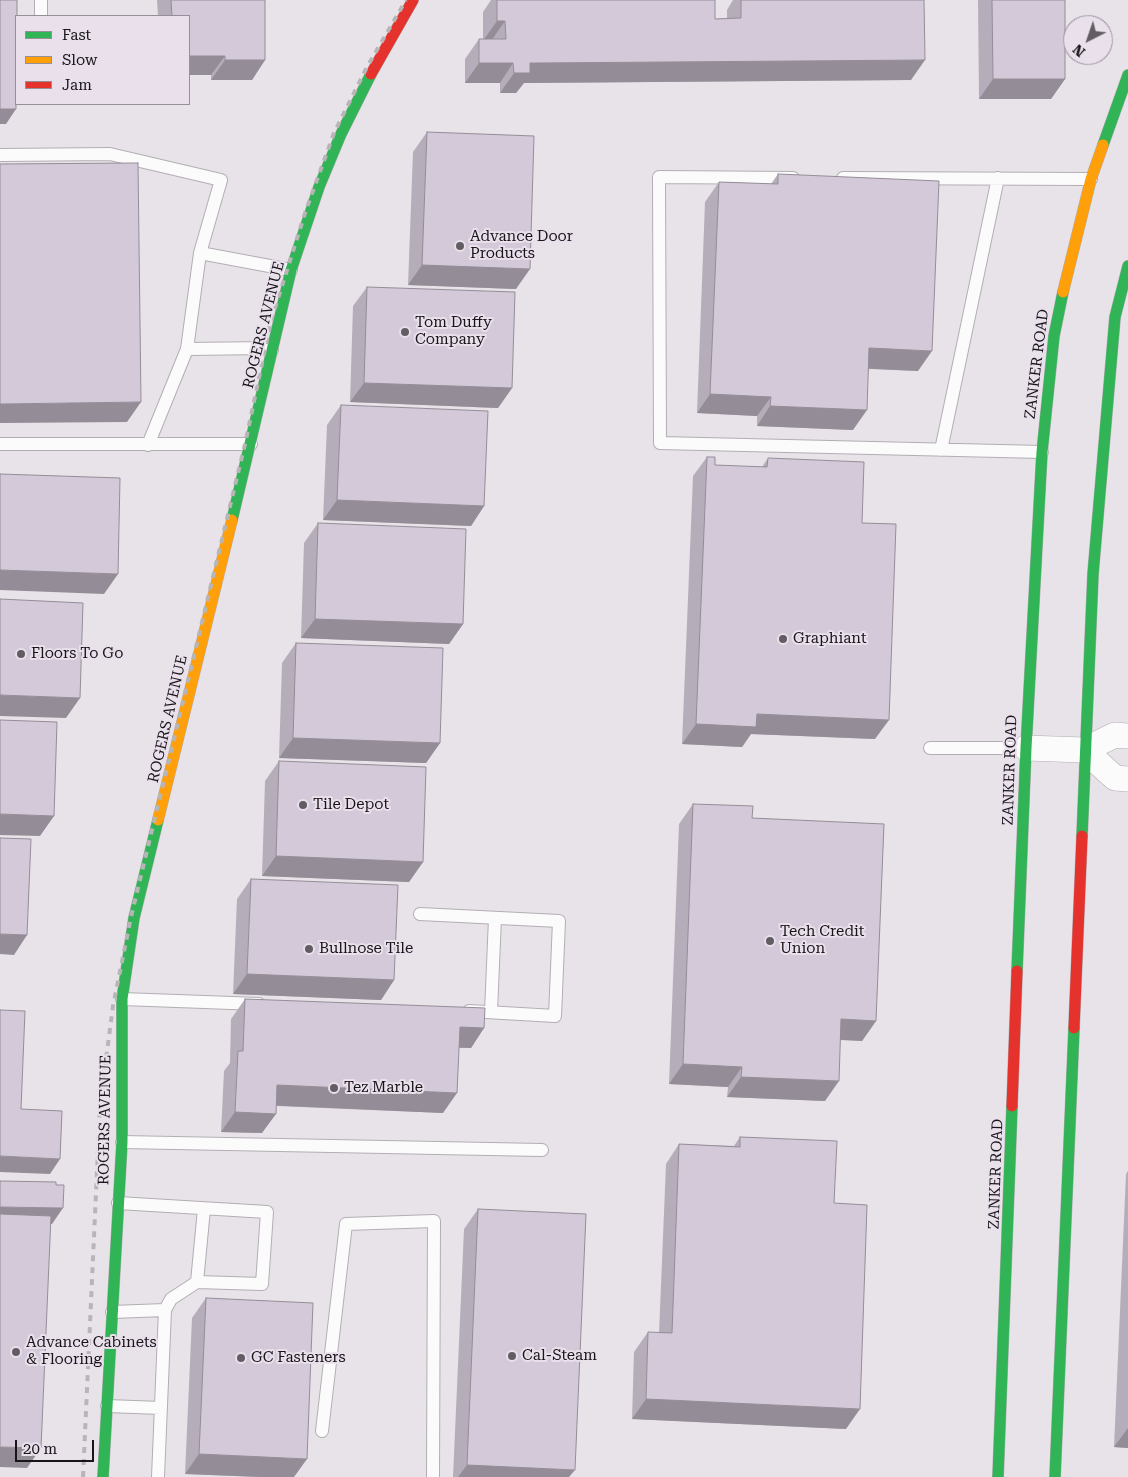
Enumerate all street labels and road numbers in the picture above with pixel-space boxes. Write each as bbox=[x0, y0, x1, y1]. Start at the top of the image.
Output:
street label: ROGERS AVENUE bbox=[239, 260, 289, 390]
street label: ZANKER ROAD bbox=[1021, 308, 1053, 420]
street label: ROGERS AVENUE bbox=[145, 653, 191, 785]
street label: ZANKER ROAD bbox=[999, 714, 1021, 826]
street label: ROGERS AVENUE bbox=[95, 1055, 115, 1185]
street label: ZANKER ROAD bbox=[985, 1118, 1007, 1230]

